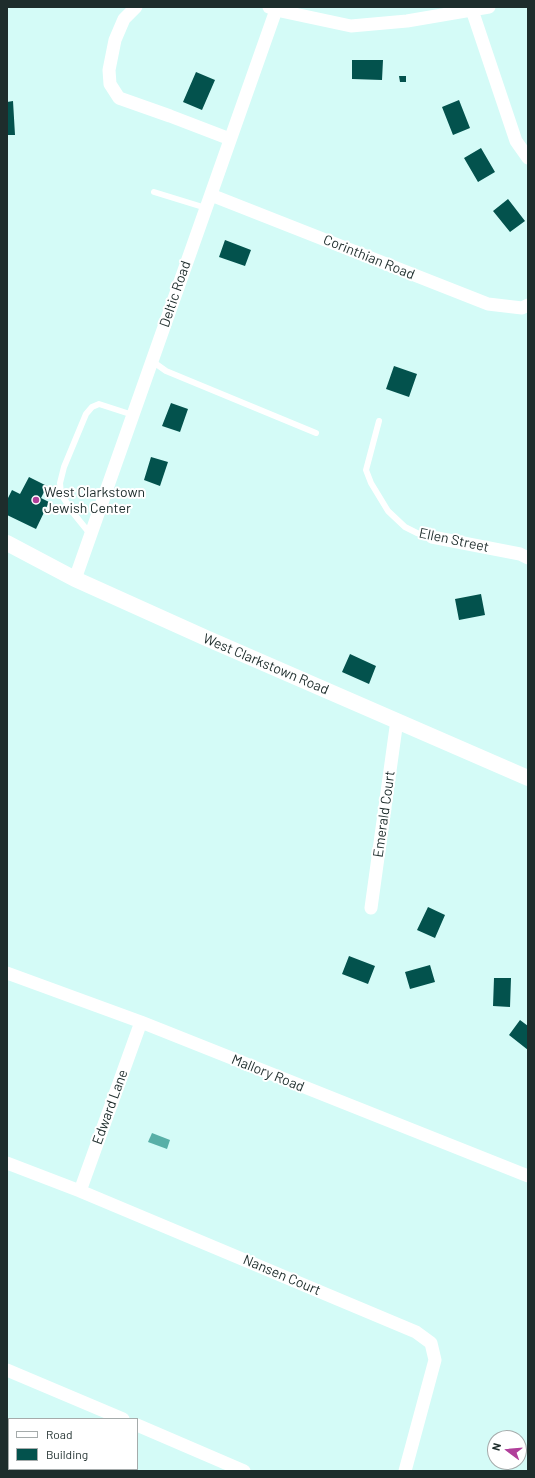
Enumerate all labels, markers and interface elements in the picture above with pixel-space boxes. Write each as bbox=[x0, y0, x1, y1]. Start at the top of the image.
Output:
street label: Corinthian Road bbox=[321, 231, 417, 283]
street label: Deltic Road bbox=[156, 259, 194, 329]
place label: West Clarkstown Jewish Center bbox=[44, 484, 145, 516]
marker: West Clarkstown Jewish Center bbox=[31, 495, 41, 505]
street label: Ellen Street bbox=[418, 524, 490, 556]
street label: West Clarkstown Road bbox=[201, 630, 331, 698]
street label: Emerald Court bbox=[370, 770, 398, 858]
street label: Mallory Road bbox=[229, 1051, 307, 1095]
street label: Edward Lane bbox=[89, 1067, 131, 1147]
street label: Nansen Court bbox=[241, 1251, 323, 1299]
legend bbox=[8, 1418, 138, 1470]
text: Road bbox=[46, 1427, 73, 1441]
north arrow bbox=[487, 1430, 527, 1470]
text: N bbox=[489, 1442, 503, 1452]
text: Building bbox=[46, 1447, 88, 1461]

